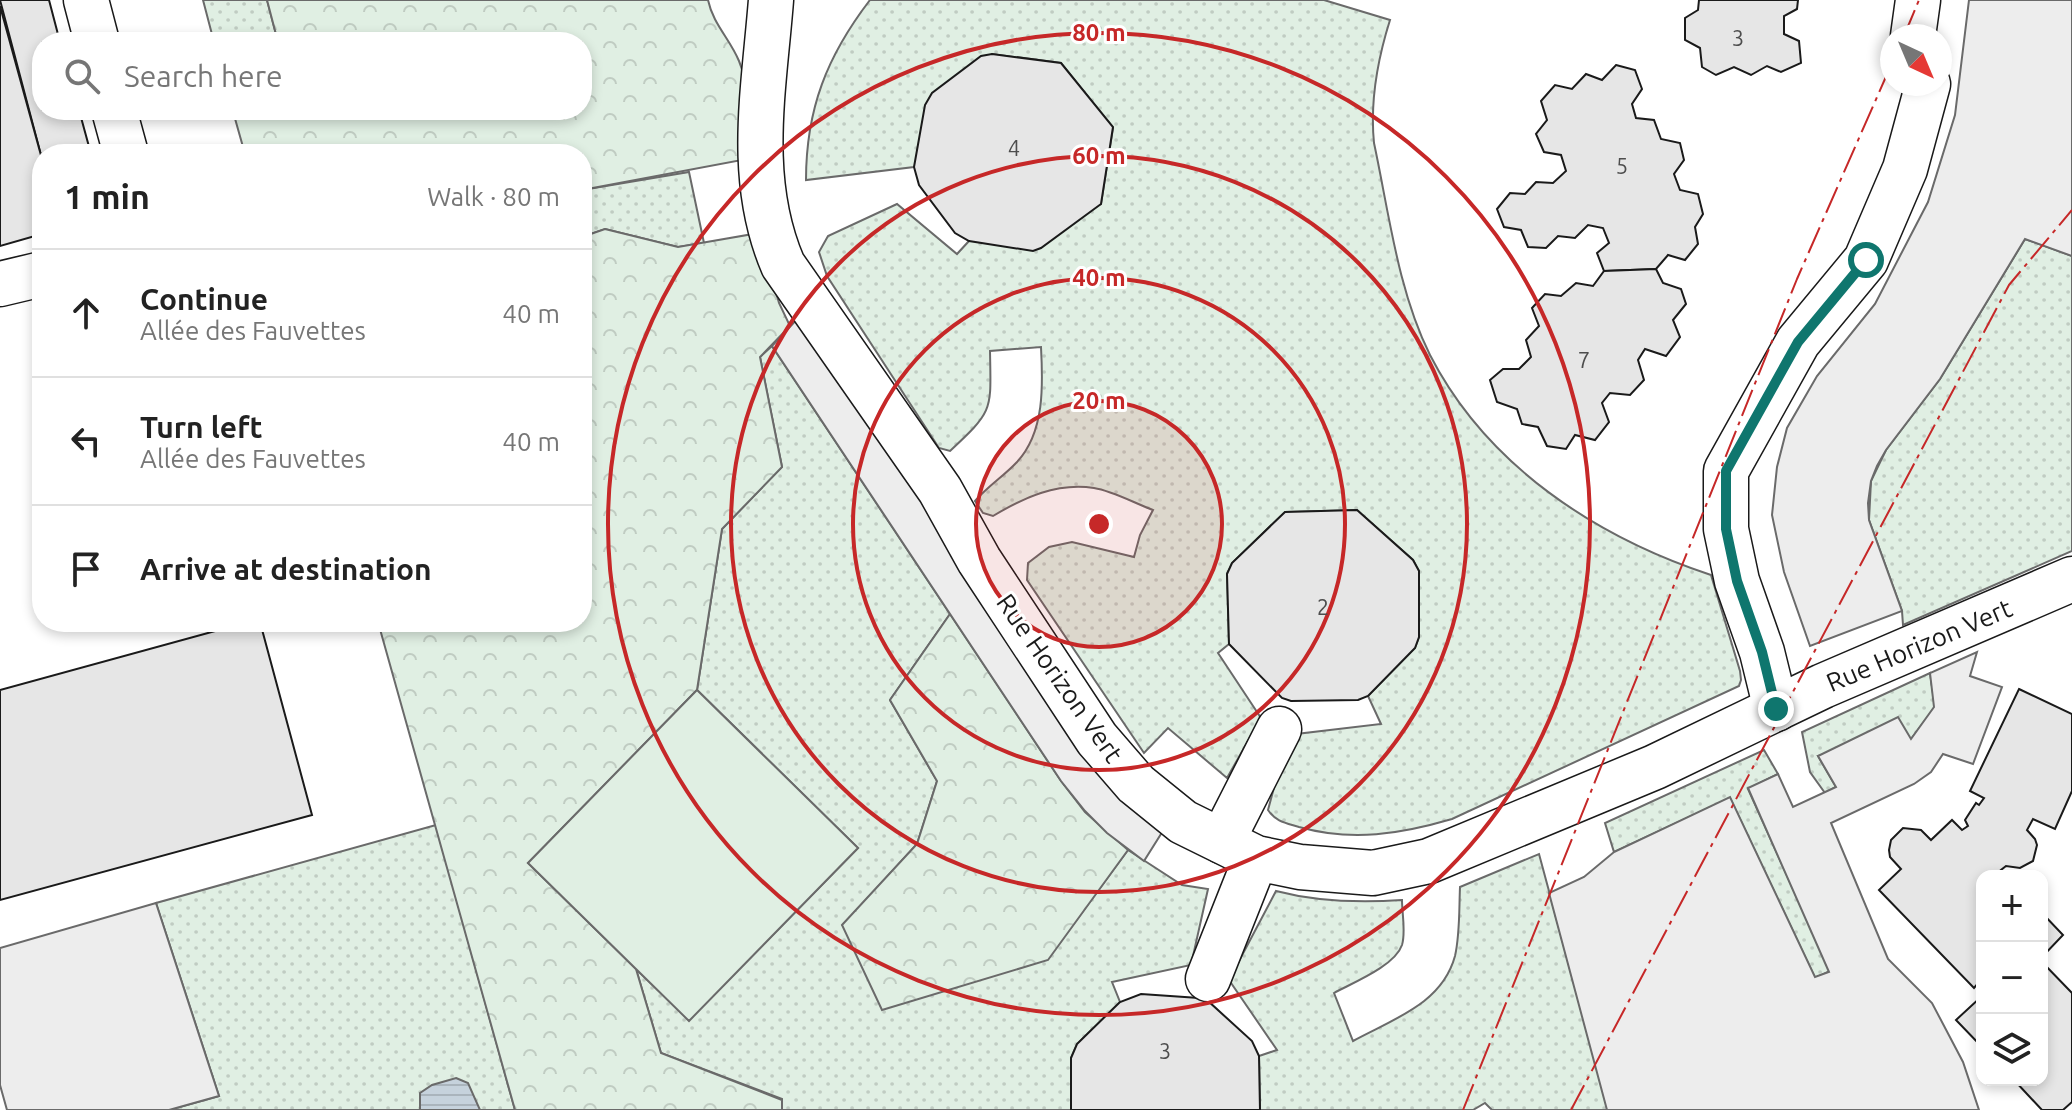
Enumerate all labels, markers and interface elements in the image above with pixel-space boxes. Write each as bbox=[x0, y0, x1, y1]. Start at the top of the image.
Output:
text: 80 m bbox=[1072, 19, 1126, 46]
north arrow bbox=[1880, 24, 1952, 96]
house number: 3 bbox=[1732, 25, 1744, 50]
search box bbox=[32, 32, 592, 120]
icon: search bbox=[60, 54, 104, 98]
text: Search here bbox=[124, 59, 283, 93]
house number: 4 bbox=[1008, 135, 1020, 160]
text: 60 m bbox=[1072, 142, 1126, 169]
house number: 5 bbox=[1616, 153, 1628, 178]
text: 1 min bbox=[64, 177, 150, 215]
text: Walk · 80 m bbox=[427, 182, 560, 211]
route start bbox=[1848, 242, 1884, 278]
text: 40 m bbox=[1072, 264, 1126, 291]
text: Continue bbox=[140, 282, 268, 316]
icon: ahead bbox=[64, 291, 108, 335]
text: 40 m bbox=[502, 299, 560, 328]
text: Allée des Fauvettes bbox=[140, 316, 366, 345]
house number: 7 bbox=[1578, 347, 1590, 372]
text: 20 m bbox=[1072, 387, 1126, 414]
text: Turn left bbox=[140, 410, 262, 444]
icon: left bbox=[64, 419, 108, 463]
text: 40 m bbox=[502, 427, 560, 456]
text: Allée des Fauvettes bbox=[140, 444, 366, 473]
centre of rings bbox=[1085, 510, 1113, 538]
icon: arrive bbox=[64, 547, 108, 591]
text: Arrive at destination bbox=[140, 552, 432, 586]
street label: Rue Horizon Vert bbox=[991, 588, 1129, 768]
street label: Rue Horizon Vert bbox=[1822, 593, 2016, 697]
house number: 2 bbox=[1317, 594, 1329, 619]
route end bbox=[1758, 691, 1794, 727]
map controls bbox=[1976, 870, 2048, 1086]
button: + bbox=[1976, 870, 2048, 942]
button: − bbox=[1976, 942, 2048, 1014]
button: layers bbox=[1976, 1014, 2048, 1086]
house number: 3 bbox=[1159, 1038, 1171, 1063]

